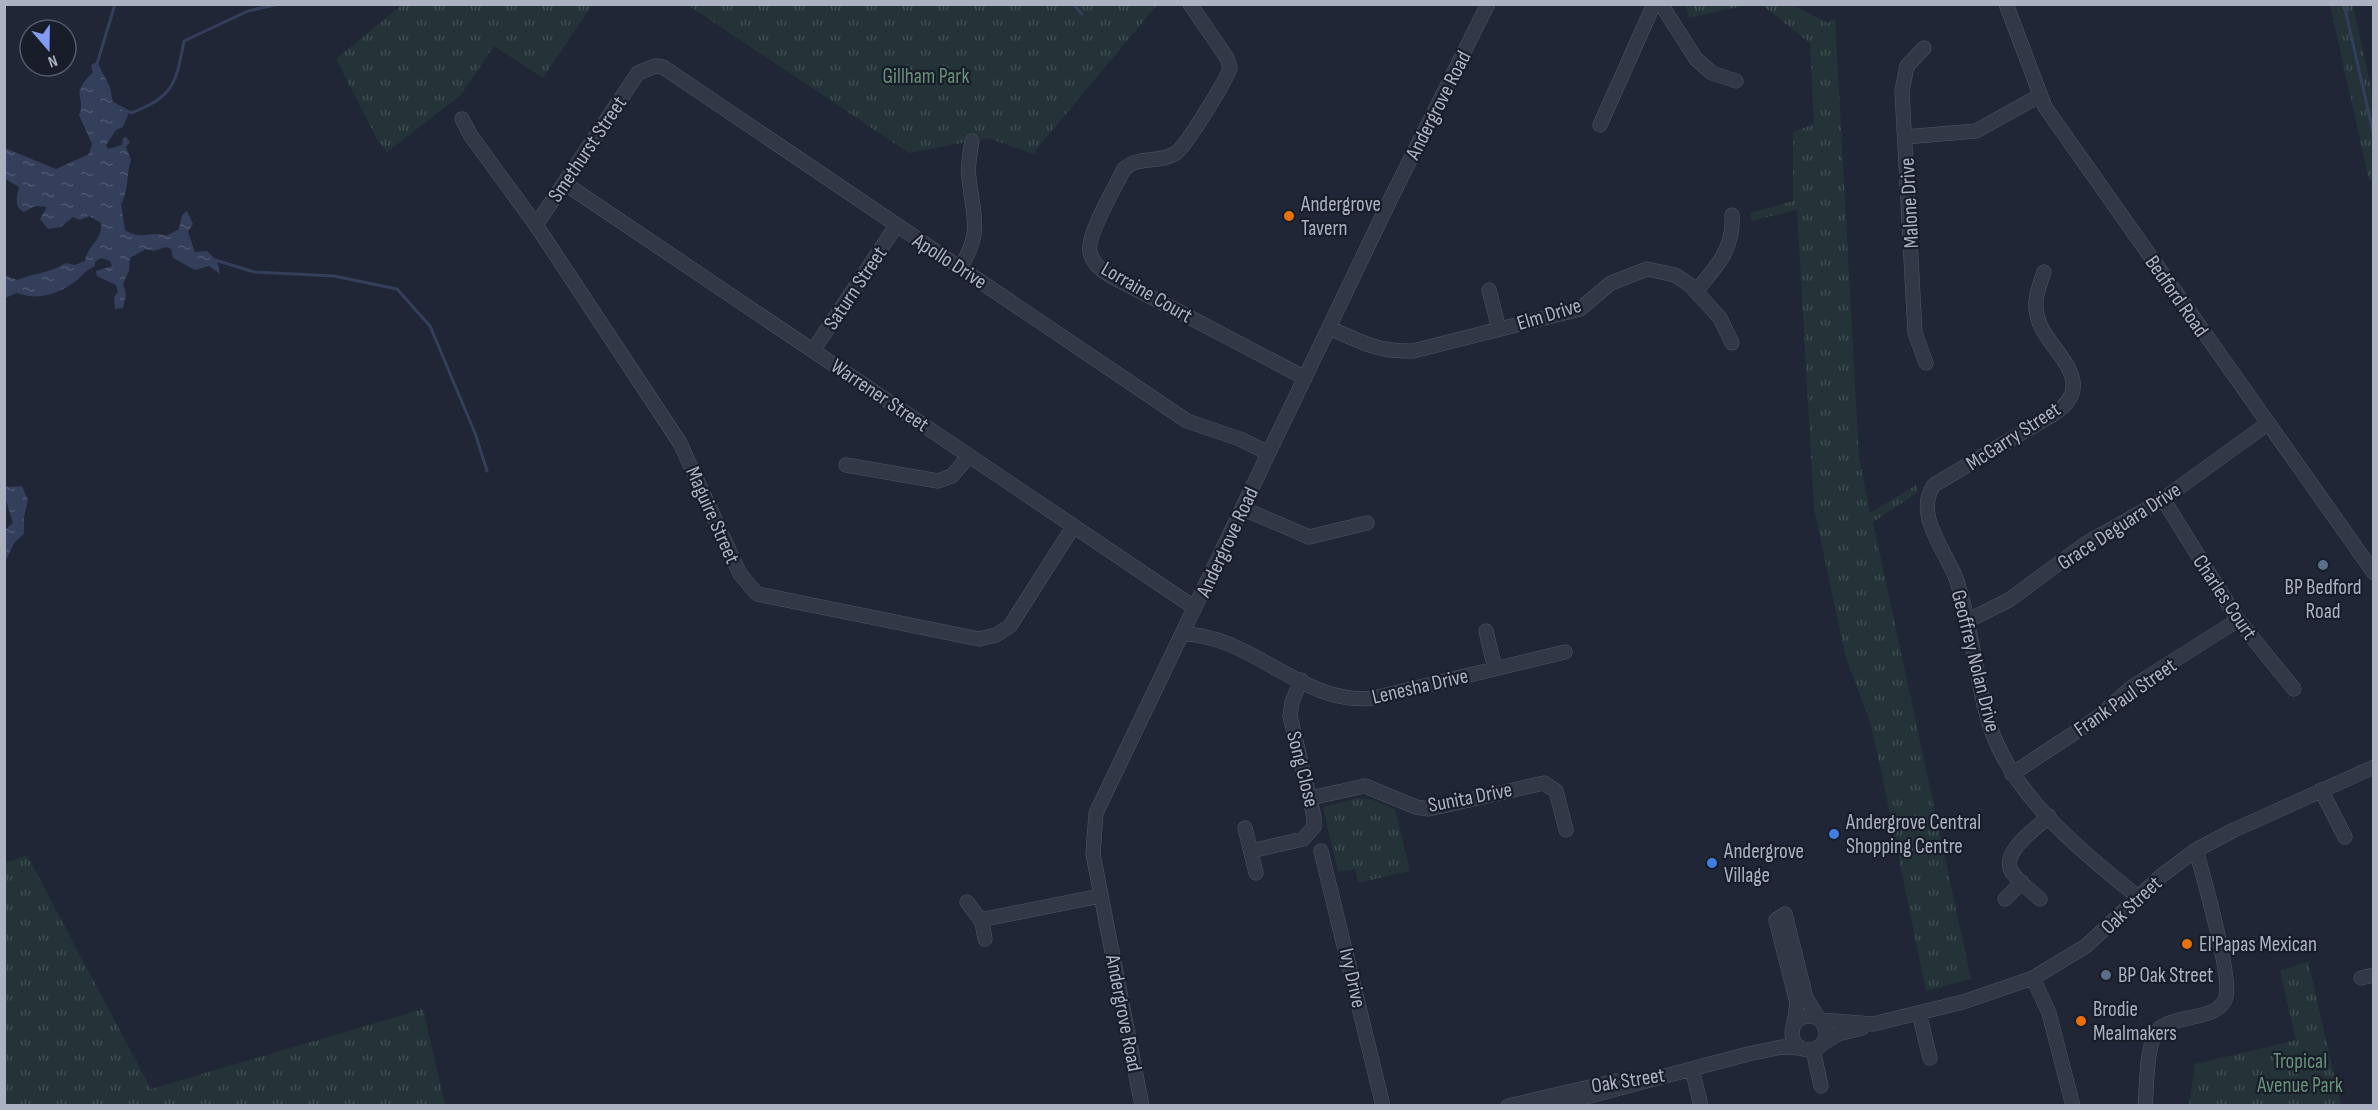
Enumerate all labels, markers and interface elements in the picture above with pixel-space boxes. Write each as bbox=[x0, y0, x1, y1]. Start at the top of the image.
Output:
north arrow bbox=[18, 18, 78, 78]
street label: Andergrove Road bbox=[1400, 47, 1476, 165]
text: N bbox=[45, 50, 60, 71]
park label: Gillham Park bbox=[883, 64, 969, 89]
street label: Smethurst Street bbox=[543, 92, 632, 207]
street label: Malone Drive bbox=[1895, 157, 1924, 249]
place label: Andergrove Tavern bbox=[1300, 192, 1381, 241]
marker: Andergrove Tavern bbox=[1282, 209, 1296, 223]
street label: Apollo Drive bbox=[907, 228, 991, 295]
street label: Saturn Street bbox=[819, 242, 892, 335]
street label: Bedford Road bbox=[2139, 251, 2214, 342]
street label: Lorraine Court bbox=[1097, 256, 1197, 328]
street label: Elm Drive bbox=[1514, 293, 1584, 336]
street label: Warrener Street bbox=[826, 354, 933, 437]
street label: McGarry Street bbox=[1961, 397, 2065, 476]
street label: Maguire Street bbox=[680, 463, 745, 568]
street label: Grace Deguara Drive bbox=[2053, 477, 2186, 576]
street label: Andergrove Road bbox=[1191, 483, 1264, 602]
street label: Charles Court bbox=[2187, 550, 2262, 644]
marker: BP Bedford Road bbox=[2316, 558, 2330, 572]
place label: BP Bedford Road bbox=[2285, 575, 2361, 624]
street label: Geoffrey Nolan Drive bbox=[1946, 588, 2005, 735]
street label: Frank Paul Street bbox=[2069, 653, 2181, 742]
street label: Lenesha Drive bbox=[1370, 663, 1471, 710]
street label: Song Close bbox=[1281, 729, 1324, 810]
street label: Sunita Drive bbox=[1426, 777, 1514, 818]
place label: Andergrove Central Shopping Centre bbox=[1845, 810, 1981, 859]
marker: Andergrove Central Shopping Centre bbox=[1827, 827, 1841, 841]
place label: Andergrove Village bbox=[1723, 839, 1804, 888]
marker: Andergrove Village bbox=[1705, 856, 1719, 870]
street label: Oak Street bbox=[2096, 871, 2167, 940]
place label: El'Papas Mexican bbox=[2199, 932, 2317, 957]
marker: El'Papas Mexican bbox=[2180, 937, 2194, 951]
street label: Ivy Drive bbox=[1334, 946, 1371, 1010]
street label: Andergrove Road bbox=[1100, 952, 1147, 1074]
place label: BP Oak Street bbox=[2118, 963, 2213, 988]
marker: BP Oak Street bbox=[2099, 968, 2113, 982]
place label: Brodie Mealmakers bbox=[2093, 997, 2177, 1046]
marker: Brodie Mealmakers bbox=[2074, 1014, 2088, 1028]
park label: Tropical Avenue Park bbox=[2256, 1049, 2343, 1098]
street label: Oak Street bbox=[1590, 1062, 1667, 1099]

